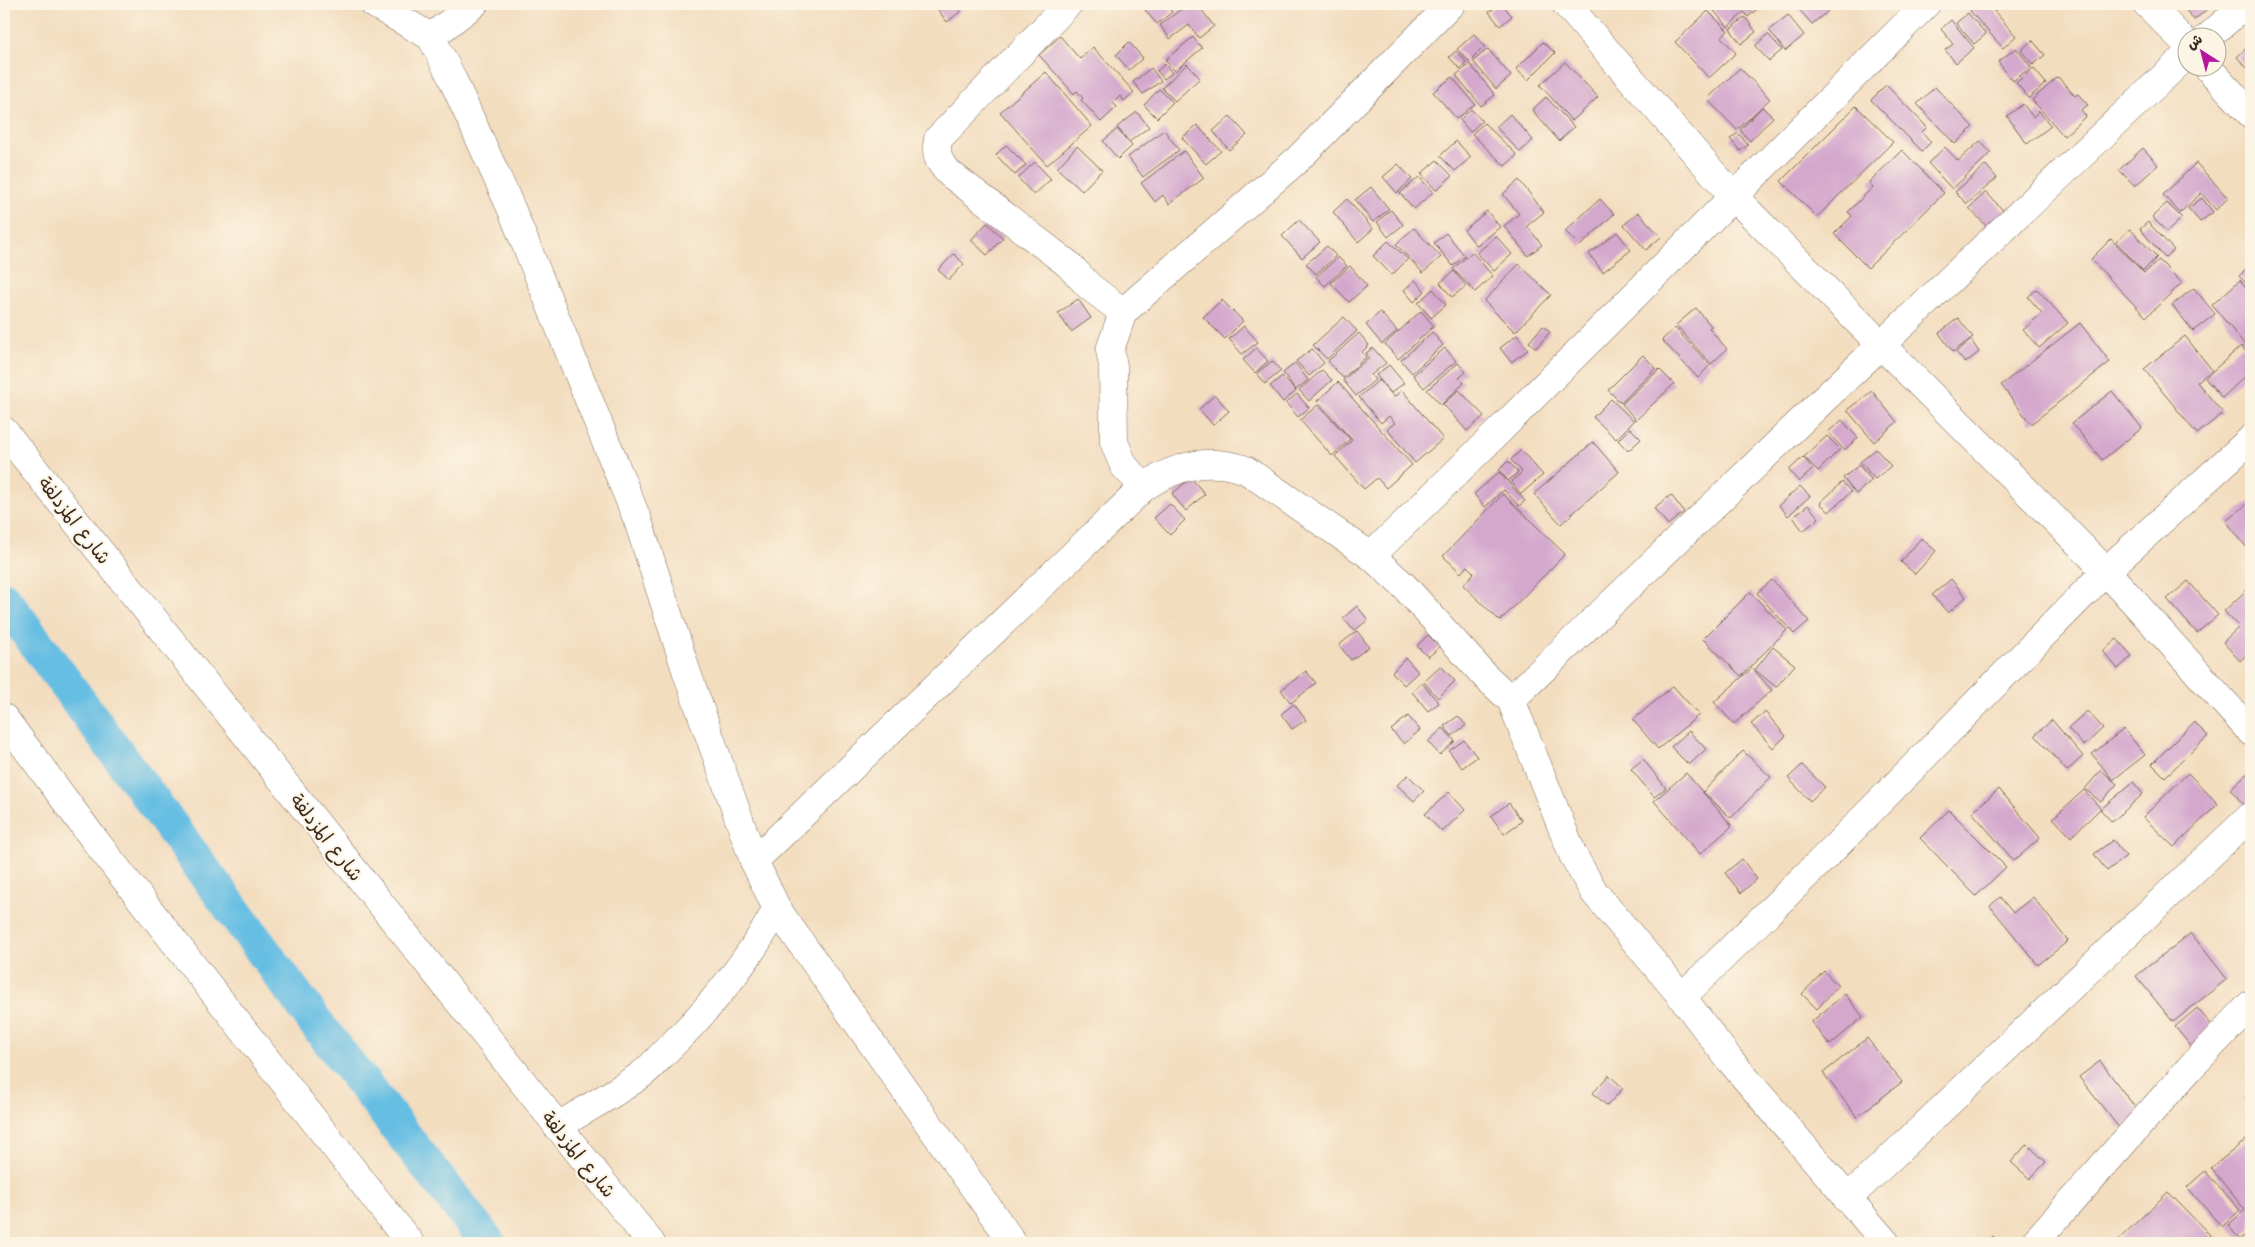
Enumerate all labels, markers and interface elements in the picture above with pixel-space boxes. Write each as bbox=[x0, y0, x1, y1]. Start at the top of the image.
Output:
north arrow bbox=[2178, 28, 2228, 78]
text: ش bbox=[2183, 30, 2207, 55]
street label: شارع المزدلفة bbox=[31, 471, 117, 570]
street label: شارع المزدلفة bbox=[283, 788, 369, 887]
street label: شارع المزدلفة bbox=[534, 1106, 621, 1204]

